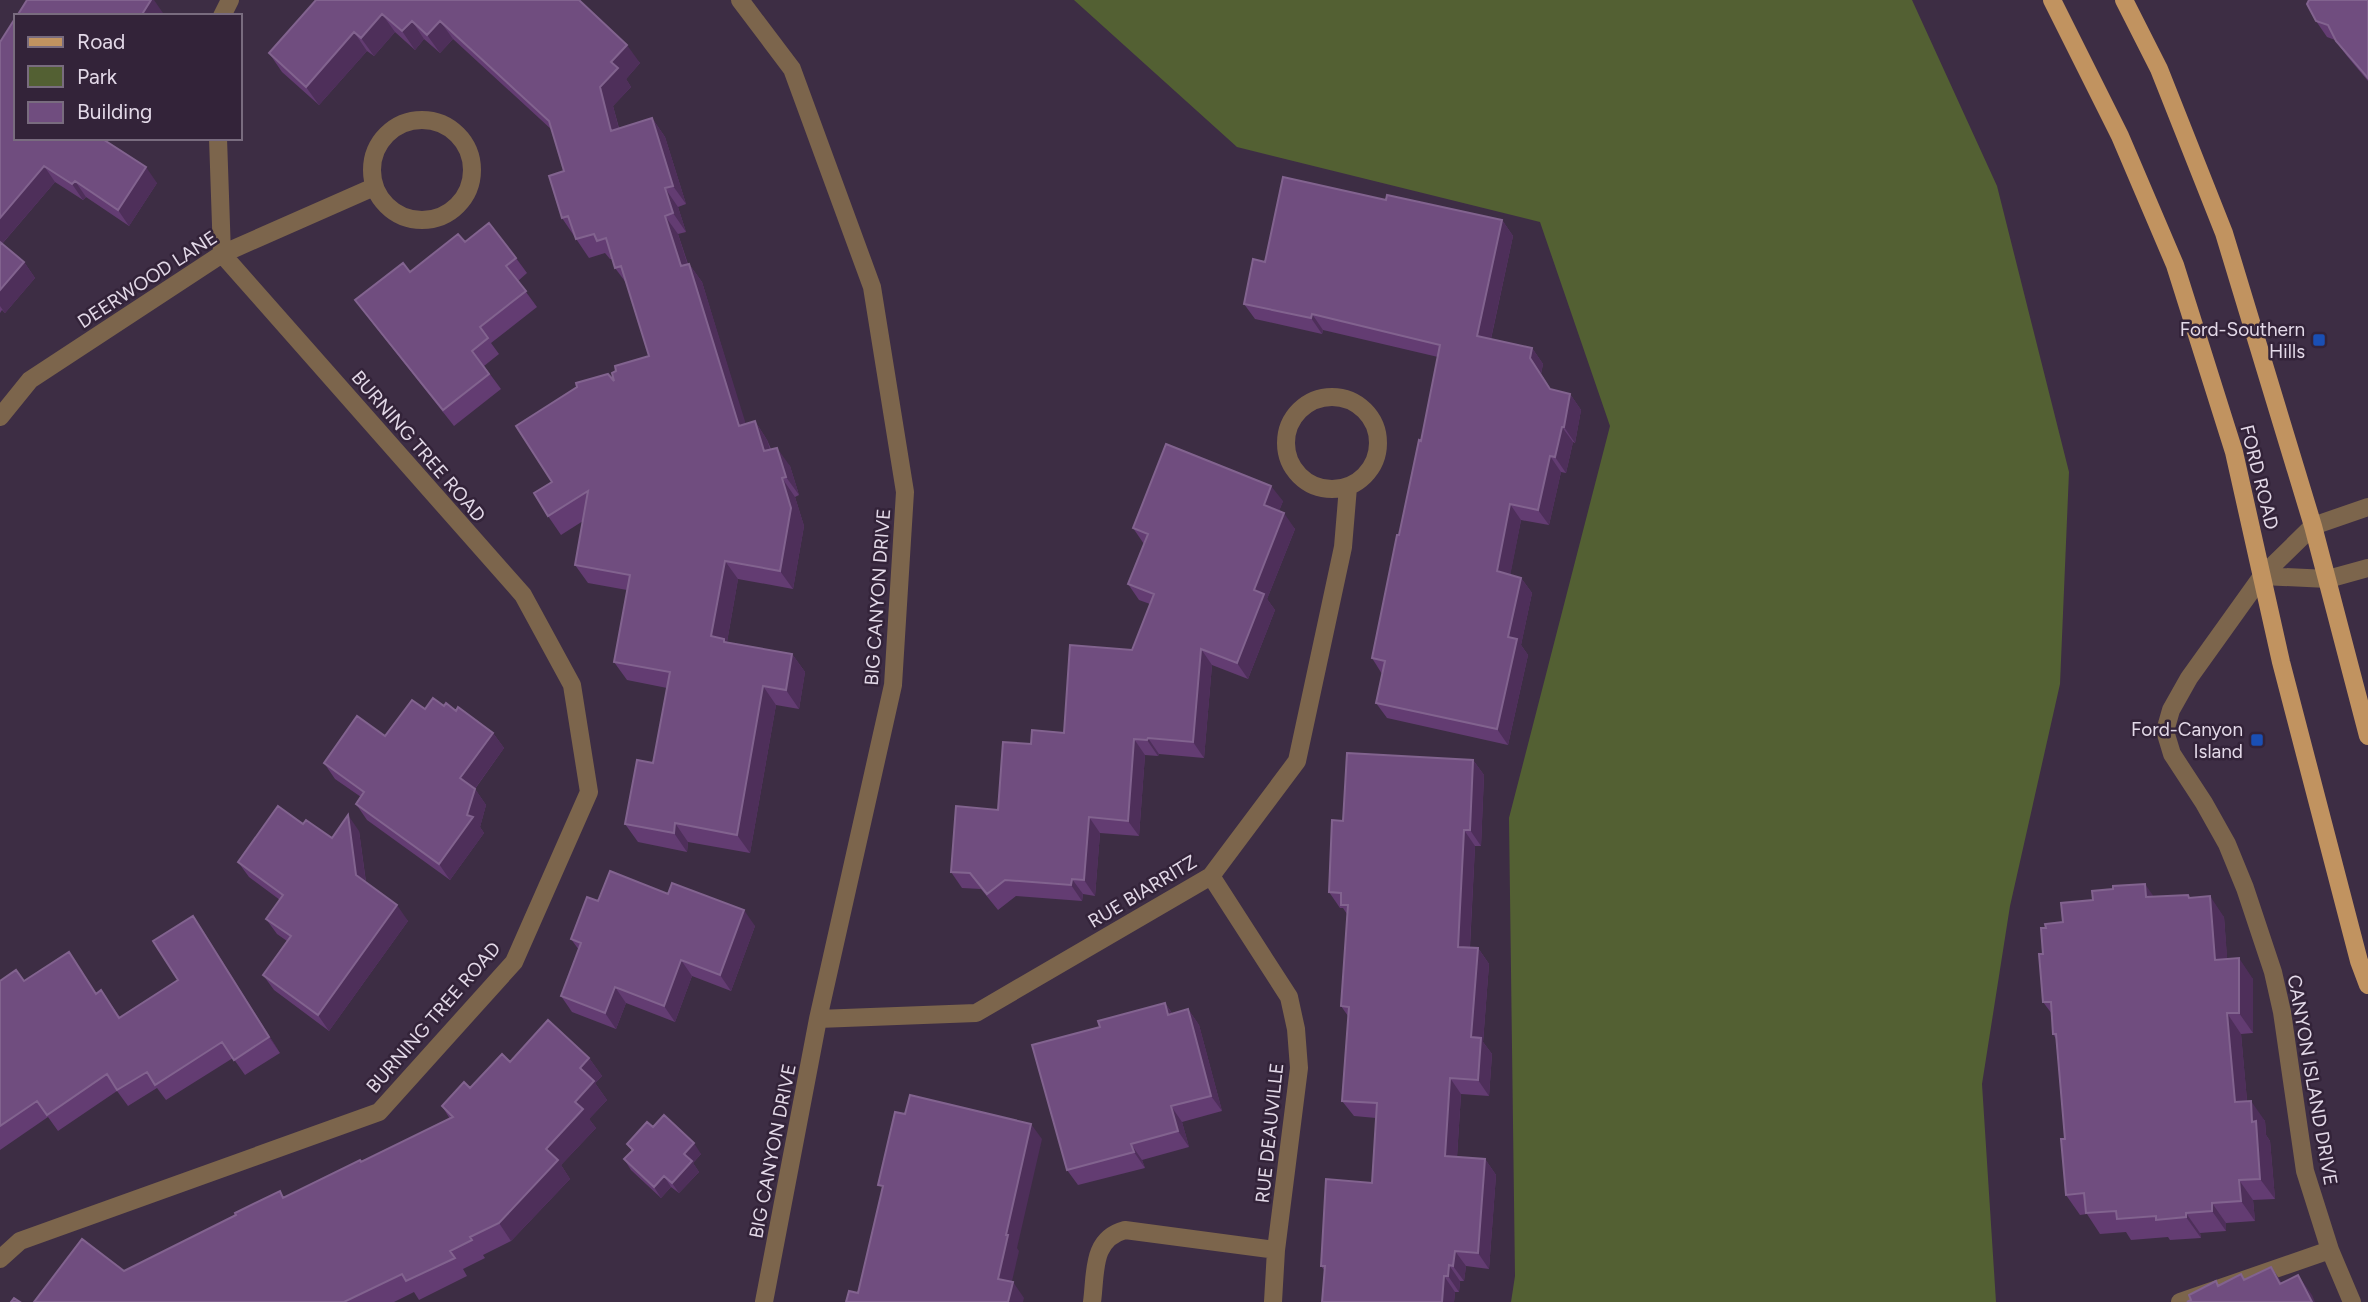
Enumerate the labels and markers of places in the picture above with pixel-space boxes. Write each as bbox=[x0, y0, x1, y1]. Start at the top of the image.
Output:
place label: Ford-Southern Hills bbox=[2180, 318, 2305, 363]
marker: Ford-Southern Hills bbox=[2311, 332, 2327, 348]
place label: Ford-Canyon Island bbox=[2131, 718, 2243, 763]
marker: Ford-Canyon Island bbox=[2249, 732, 2265, 748]

